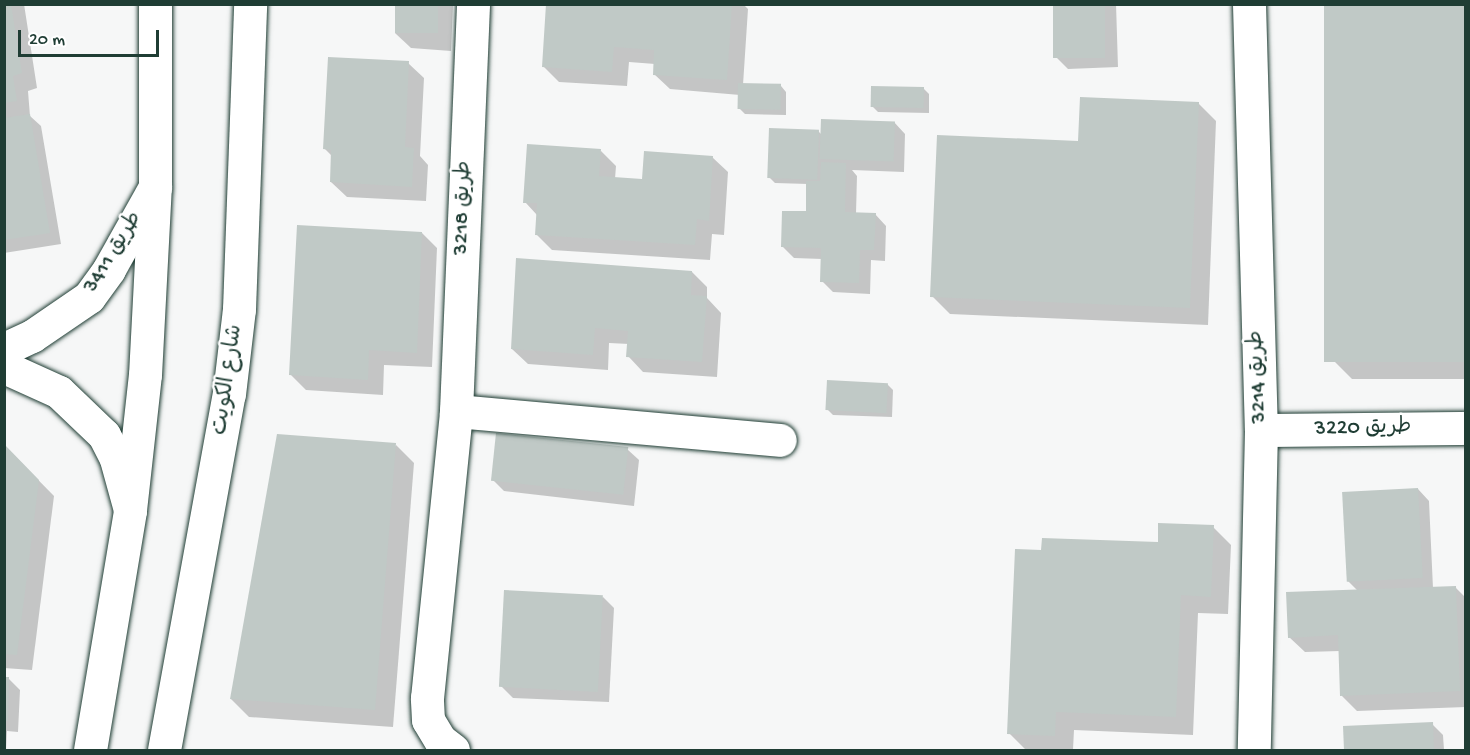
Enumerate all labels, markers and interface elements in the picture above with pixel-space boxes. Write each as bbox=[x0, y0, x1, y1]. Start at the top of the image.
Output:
scale bar bbox=[21, 18, 162, 56]
text: 20 m bbox=[29, 30, 65, 51]
street label: طريق 3218 bbox=[449, 160, 479, 256]
street label: طريق 3411 bbox=[79, 207, 149, 299]
street label: شارع الكويت bbox=[208, 323, 250, 437]
street label: طريق 3214 bbox=[1244, 330, 1274, 424]
street label: طريق 3220 bbox=[1314, 415, 1412, 443]

